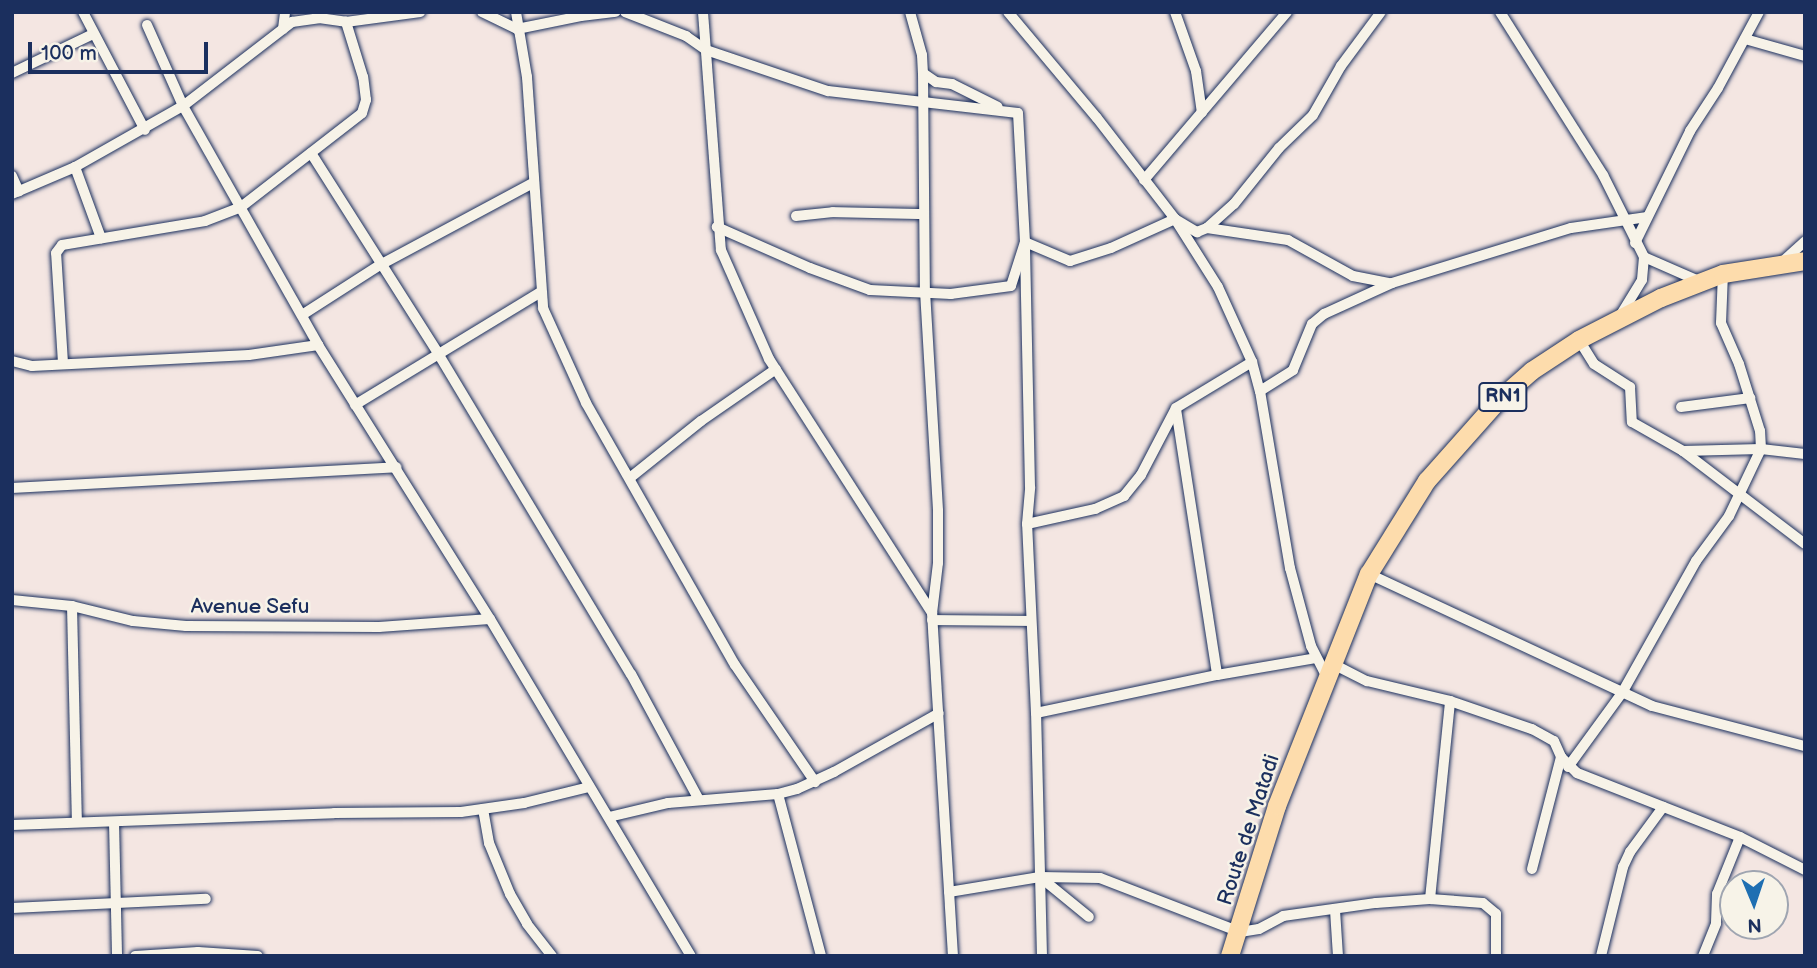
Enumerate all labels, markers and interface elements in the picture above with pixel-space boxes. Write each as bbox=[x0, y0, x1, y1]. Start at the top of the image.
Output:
scale bar bbox=[32, 28, 212, 72]
text: 100 m bbox=[41, 41, 97, 66]
road number: RN1 bbox=[1477, 382, 1529, 412]
street label: Avenue Sefu bbox=[190, 594, 310, 620]
street label: Route de Matadi bbox=[1213, 751, 1285, 909]
north arrow bbox=[1719, 870, 1789, 940]
text: N bbox=[1747, 913, 1762, 936]

